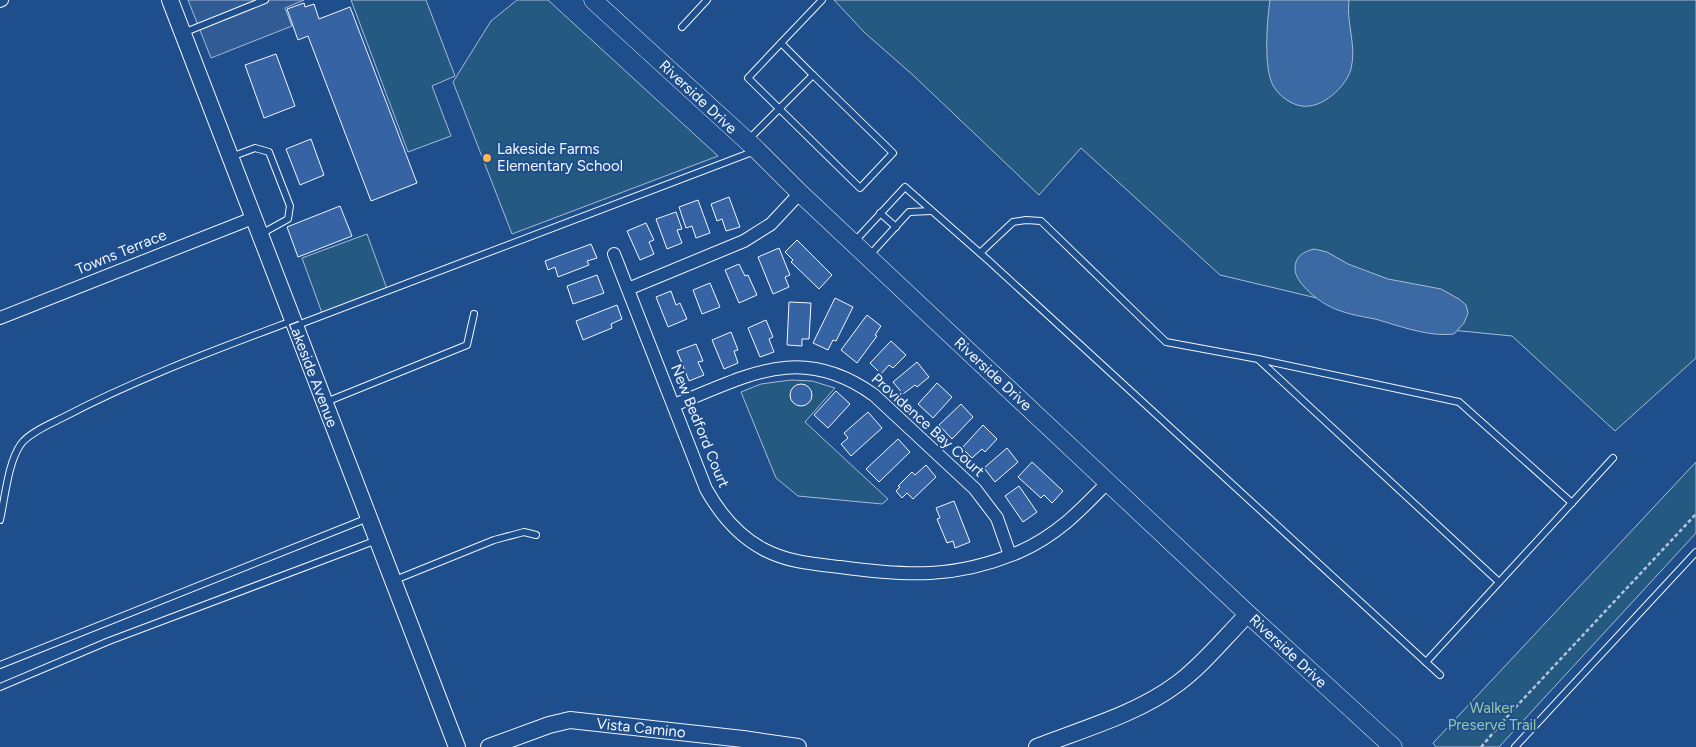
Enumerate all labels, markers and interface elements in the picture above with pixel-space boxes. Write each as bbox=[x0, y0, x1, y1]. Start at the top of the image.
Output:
street label: Riverside Drive bbox=[655, 56, 741, 138]
place label: Lakeside Farms Elementary School bbox=[497, 140, 623, 175]
marker: Lakeside Farms Elementary School bbox=[481, 152, 493, 164]
street label: Towns Terrace bbox=[73, 226, 169, 278]
street label: Lakeside Avenue bbox=[284, 318, 342, 430]
street label: Riverside Drive bbox=[950, 333, 1036, 415]
street label: New Bedford Court bbox=[667, 362, 733, 491]
street label: Providence Bay Court bbox=[868, 370, 988, 481]
street label: Riverside Drive bbox=[1245, 610, 1331, 692]
park label: Walker Preserve Trail bbox=[1448, 699, 1536, 734]
street label: Vista Camino bbox=[595, 714, 687, 742]

